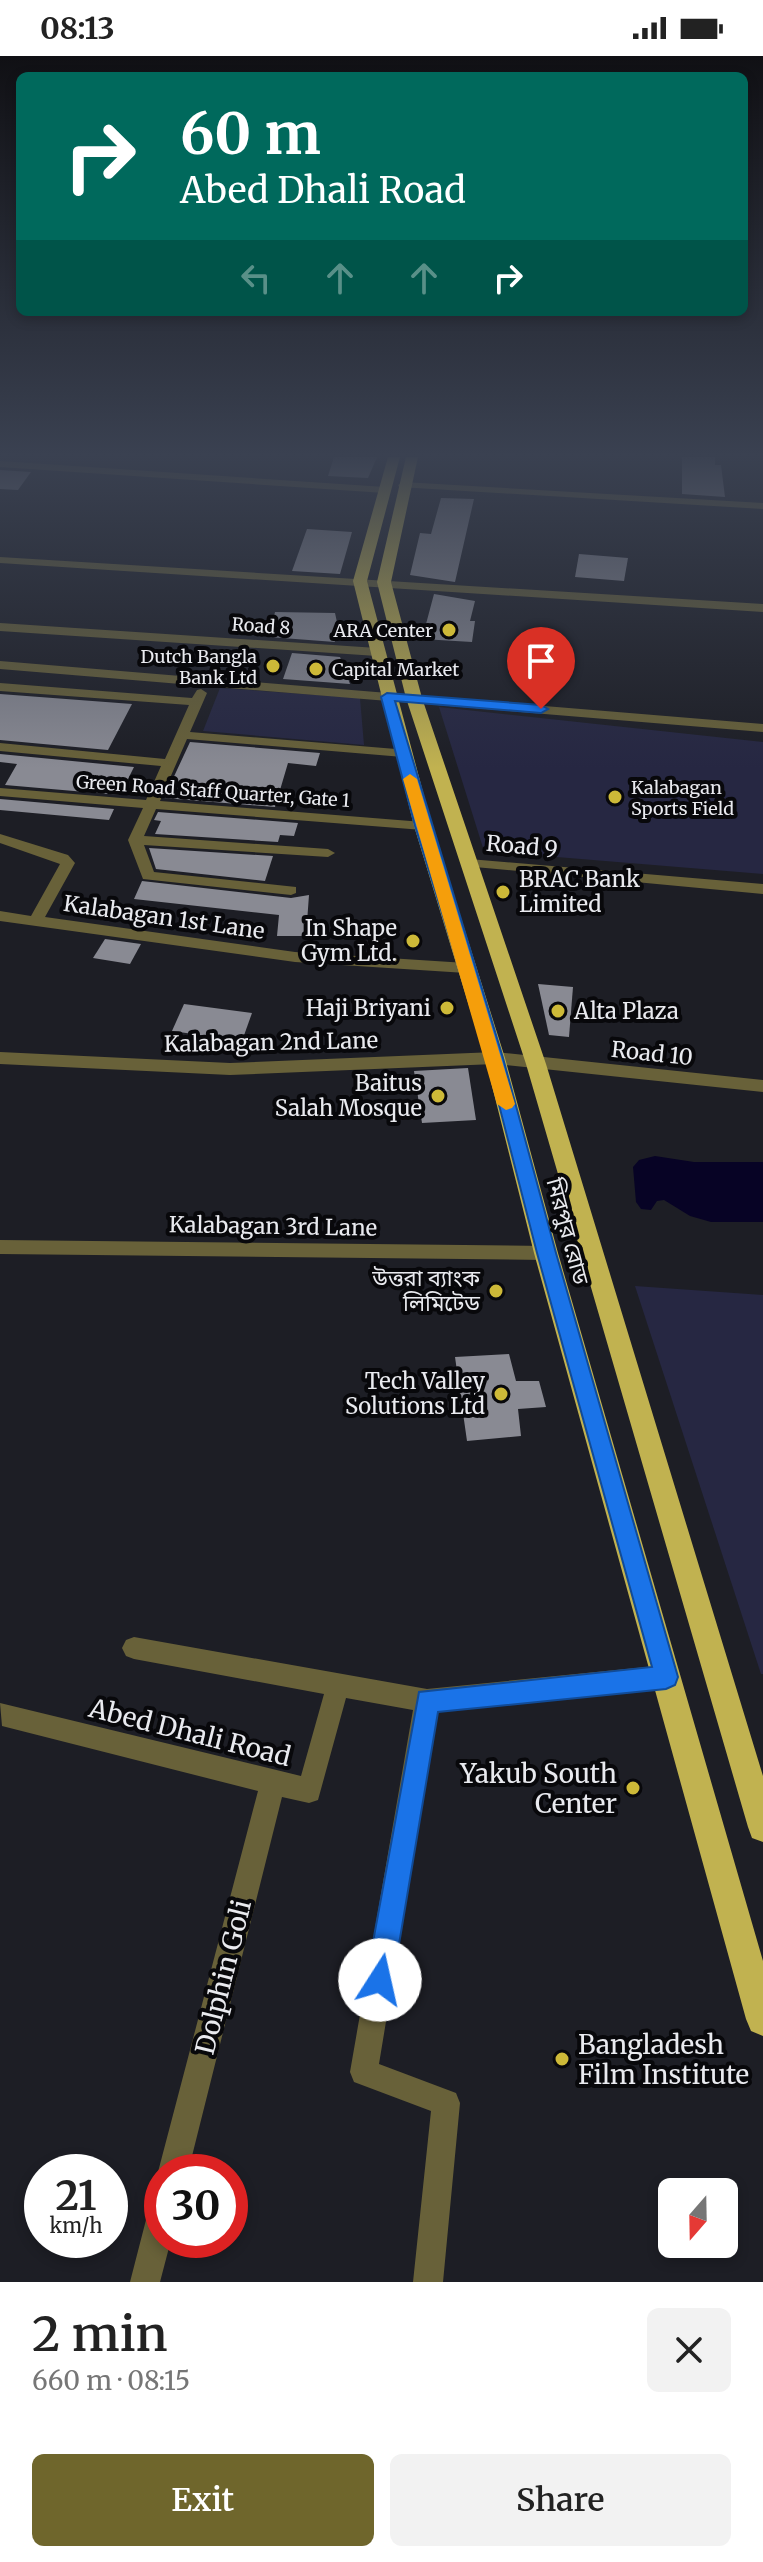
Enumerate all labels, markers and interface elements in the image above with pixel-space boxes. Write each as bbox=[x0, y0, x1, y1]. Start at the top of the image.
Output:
text: 08:13 bbox=[40, 9, 115, 47]
text: 60 m bbox=[180, 99, 321, 169]
icon: right bbox=[48, 104, 152, 208]
text: Abed Dhali Road bbox=[180, 168, 466, 213]
icon: left bbox=[234, 256, 278, 300]
icon: ahead bbox=[318, 256, 362, 300]
icon: ahead bbox=[402, 256, 446, 300]
icon: right bbox=[486, 256, 530, 300]
street label: Road 8 bbox=[231, 612, 291, 640]
place label: ARA Center bbox=[333, 619, 433, 642]
marker: ARA Center bbox=[440, 621, 458, 639]
pin bbox=[507, 627, 575, 709]
icon: arrive bbox=[519, 639, 563, 683]
place label: Dutch Bangla Bank Ltd bbox=[141, 645, 257, 689]
marker: Dutch Bangla Bank Ltd bbox=[264, 657, 282, 675]
place label: Capital Market bbox=[332, 658, 459, 681]
marker: Capital Market bbox=[307, 660, 325, 678]
street label: Green Road Staff Quarter, Gate 1 bbox=[75, 770, 351, 812]
place label: Kalabagan Sports Field bbox=[631, 776, 734, 820]
marker: Kalabagan Sports Field bbox=[606, 788, 624, 806]
street label: Road 9 bbox=[485, 829, 559, 863]
place label: BRAC Bank Limited bbox=[519, 865, 640, 918]
marker: BRAC Bank Limited bbox=[494, 883, 512, 901]
street label: Kalabagan 1st Lane bbox=[62, 889, 266, 945]
place label: In Shape Gym Ltd. bbox=[301, 914, 397, 967]
marker: In Shape Gym Ltd. bbox=[404, 932, 422, 950]
place label: Haji Briyani bbox=[306, 994, 431, 1022]
place label: Alta Plaza bbox=[573, 997, 679, 1025]
marker: Haji Briyani bbox=[438, 999, 456, 1017]
marker: Alta Plaza bbox=[549, 1002, 567, 1020]
street label: Kalabagan 2nd Lane bbox=[164, 1026, 378, 1058]
street label: Road 10 bbox=[610, 1035, 694, 1071]
place label: Baitus Salah Mosque bbox=[275, 1069, 422, 1122]
marker: Baitus Salah Mosque bbox=[429, 1087, 447, 1105]
street label: মিরপুর রোড bbox=[540, 1174, 596, 1288]
street label: Kalabagan 3rd Lane bbox=[169, 1210, 377, 1242]
place label: উত্তরা ব্যাংক লিমিটেড bbox=[371, 1264, 480, 1317]
marker: উত্তরা ব্যাংক লিমিটেড bbox=[487, 1282, 505, 1300]
place label: Tech Valley Solutions Ltd bbox=[345, 1367, 485, 1420]
marker: Tech Valley Solutions Ltd bbox=[492, 1385, 510, 1403]
street label: Abed Dhali Road bbox=[85, 1691, 295, 1773]
place label: Yakub South Center bbox=[459, 1757, 617, 1820]
marker: Yakub South Center bbox=[624, 1779, 642, 1797]
street label: Dolphin Goli bbox=[188, 1896, 258, 2058]
position arrow bbox=[338, 1938, 422, 2022]
place label: Bangladesh Film Institute bbox=[578, 2028, 749, 2091]
marker: Bangladesh Film Institute bbox=[553, 2050, 571, 2068]
speed limit sign: 30 bbox=[144, 2154, 248, 2258]
text: 21 bbox=[56, 2171, 96, 2221]
north arrow bbox=[658, 2178, 738, 2258]
map controls bbox=[658, 2178, 738, 2258]
text: km/h bbox=[50, 2213, 102, 2238]
text: 2 min bbox=[32, 2304, 168, 2364]
button: close bbox=[647, 2308, 731, 2392]
text: 660 m · 08:15 bbox=[32, 2364, 190, 2397]
button: Exit bbox=[32, 2454, 374, 2546]
button: Share bbox=[390, 2454, 731, 2546]

